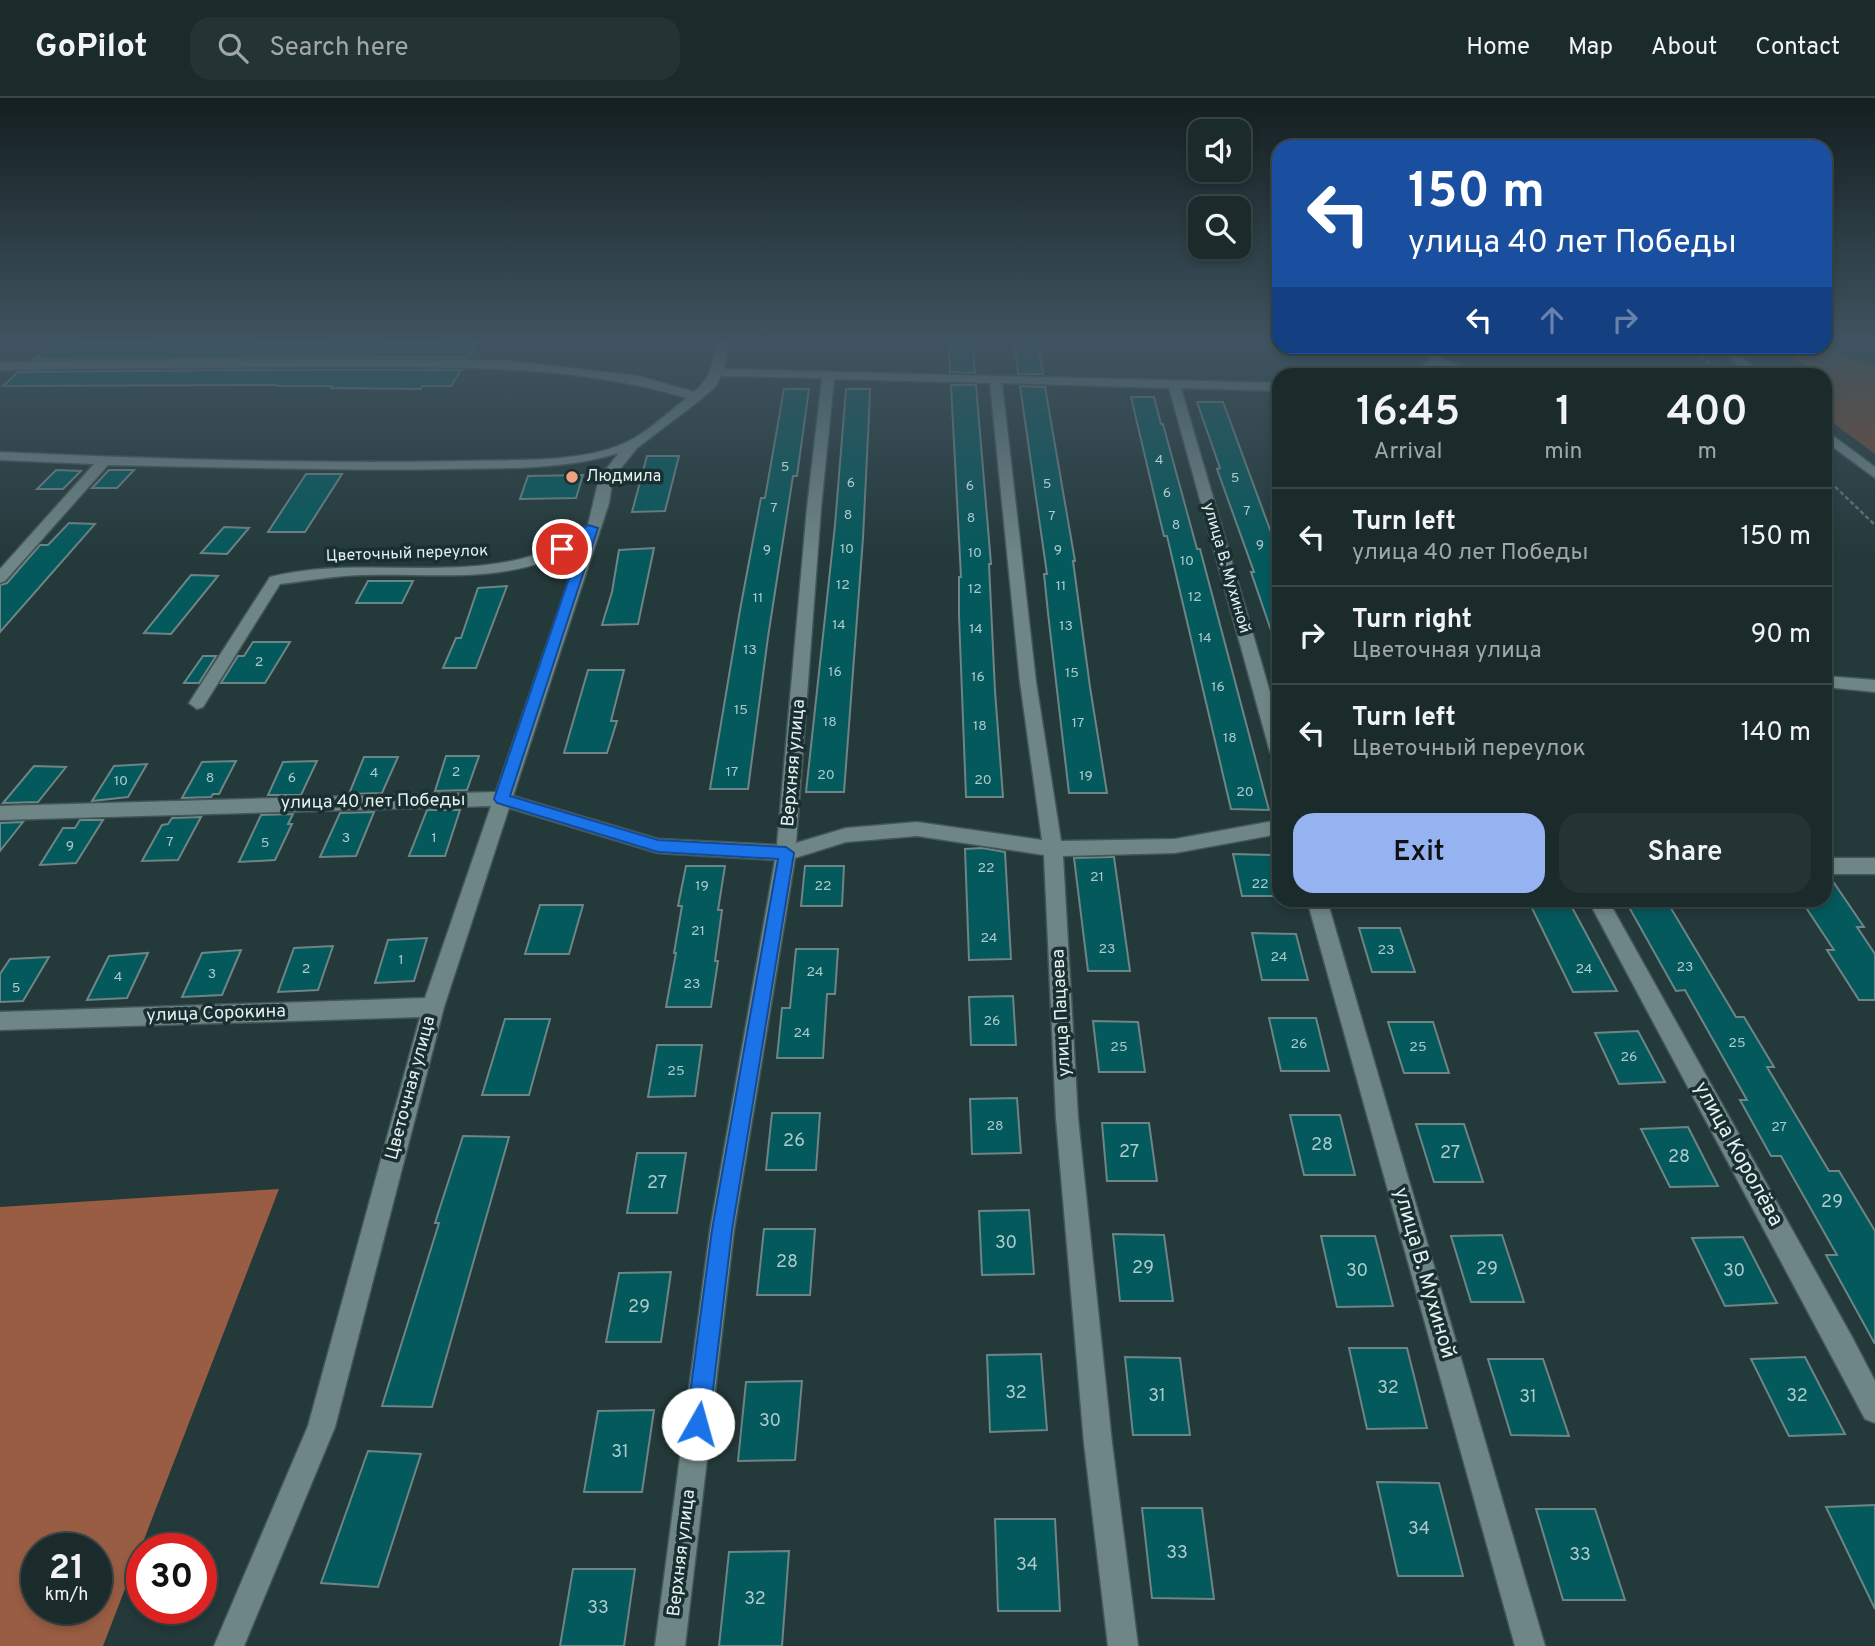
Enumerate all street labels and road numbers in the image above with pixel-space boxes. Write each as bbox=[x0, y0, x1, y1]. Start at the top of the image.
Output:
street label: улица В. Мухиной bbox=[1198, 500, 1254, 636]
street label: Цветочный переулок bbox=[325, 541, 489, 567]
street label: Верхняя улица bbox=[777, 698, 811, 828]
street label: улица 40 лет Победы bbox=[280, 789, 466, 815]
street label: улица Пацаева bbox=[1047, 949, 1077, 1077]
street label: улица Сорокина bbox=[146, 1000, 286, 1028]
street label: Цветочная улица bbox=[381, 1013, 441, 1163]
street label: улица Королёва bbox=[1687, 1077, 1789, 1231]
street label: улица В. Мухиной bbox=[1387, 1184, 1461, 1362]
street label: Верхняя улица bbox=[663, 1488, 701, 1618]

